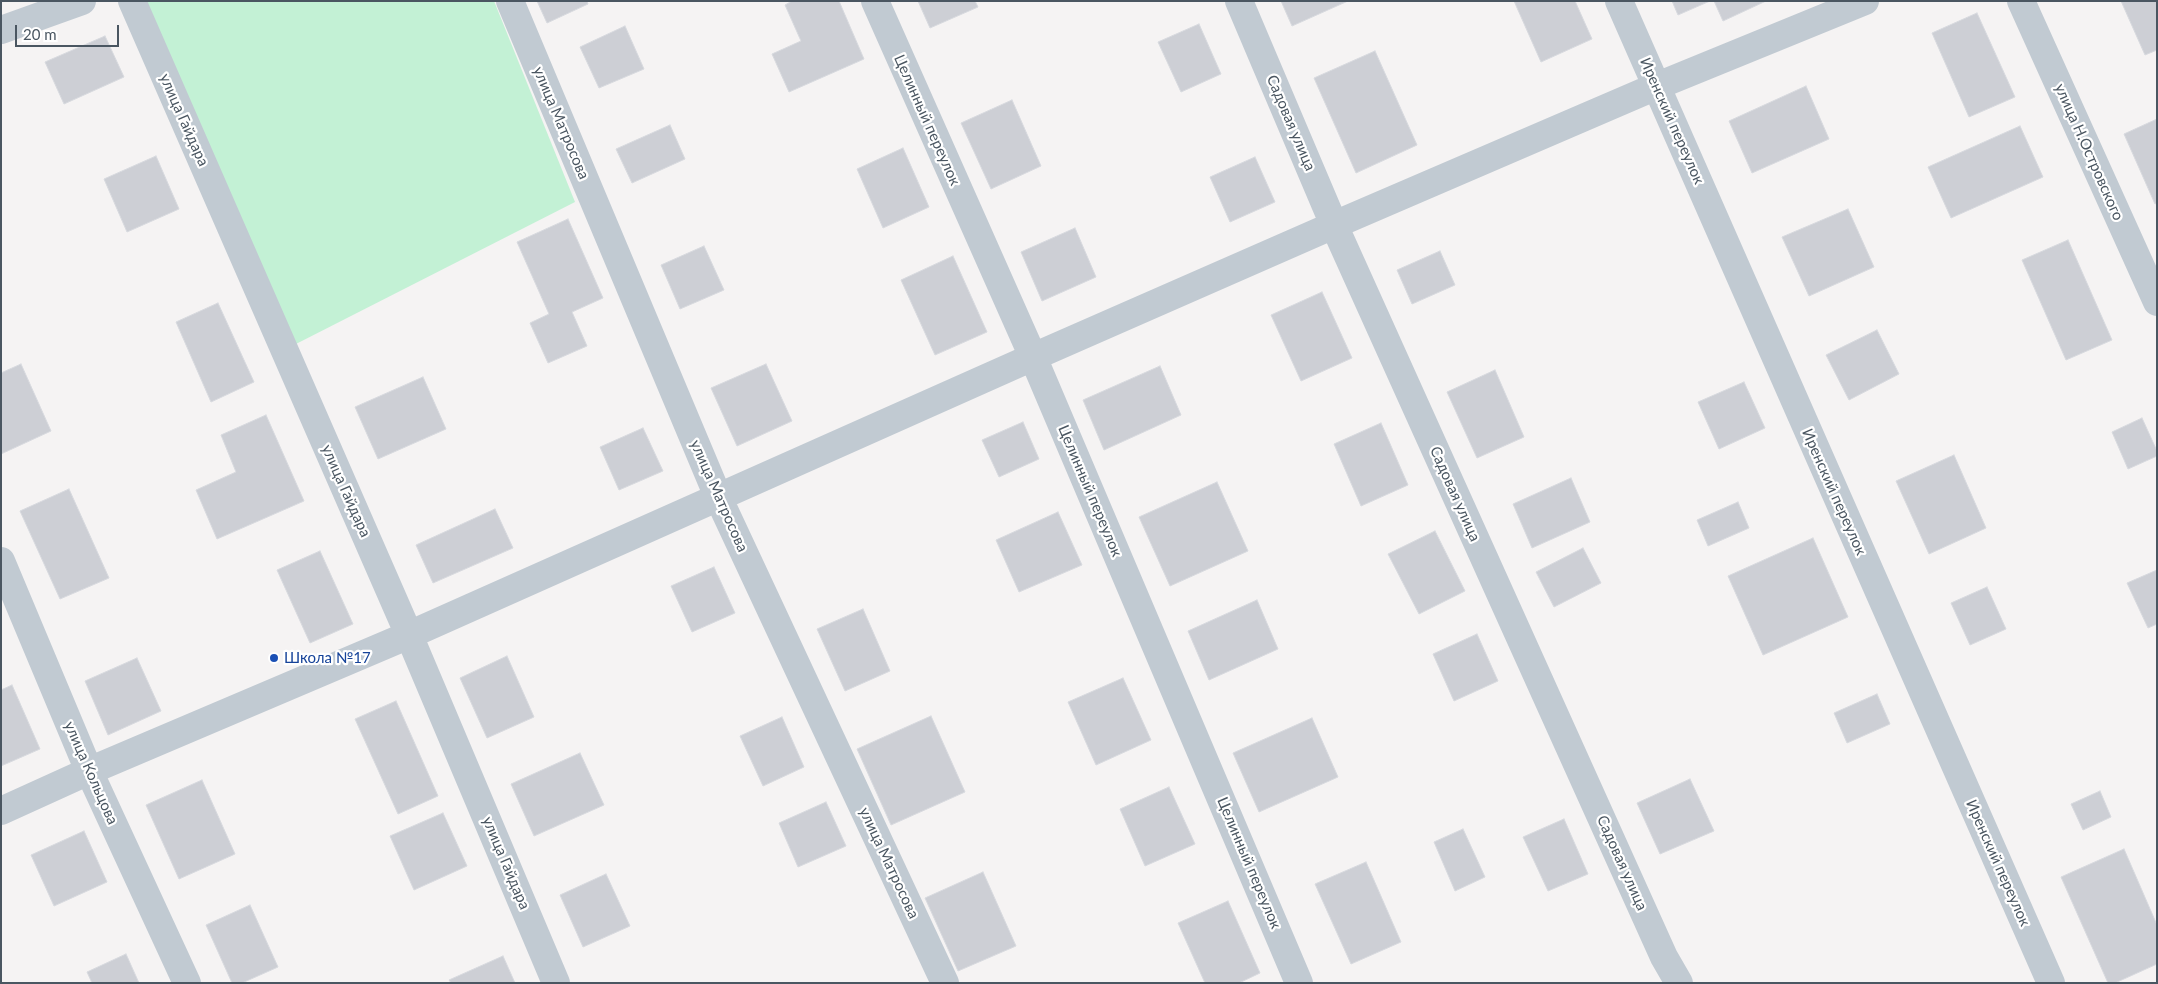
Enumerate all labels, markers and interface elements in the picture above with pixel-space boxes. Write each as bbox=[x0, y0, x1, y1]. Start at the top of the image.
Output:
scale bar bbox=[18, 15, 121, 47]
text: 20 m bbox=[23, 25, 57, 43]
street label: Целинный переулок bbox=[890, 52, 964, 188]
street label: Иренский переулок bbox=[1636, 55, 1708, 187]
street label: улица Матросова bbox=[529, 64, 593, 182]
street label: улица Гайдара bbox=[156, 71, 212, 169]
street label: Садовая улица bbox=[1263, 72, 1319, 174]
street label: улица Н.Островского bbox=[2051, 81, 2127, 223]
street label: Целинный переулок bbox=[1054, 422, 1126, 560]
street label: Иренский переулок bbox=[1798, 426, 1870, 558]
street label: улица Матросова bbox=[686, 437, 752, 555]
street label: улица Гайдара bbox=[318, 442, 374, 540]
street label: Садовая улица bbox=[1426, 444, 1484, 544]
place label: Школа №17 bbox=[284, 649, 371, 667]
marker: Школа №17 bbox=[268, 652, 280, 664]
street label: улица Кольцова bbox=[60, 719, 122, 827]
street label: Целинный переулок bbox=[1213, 794, 1285, 932]
street label: Иренский переулок bbox=[1962, 797, 2034, 929]
street label: улица Матросова bbox=[855, 804, 923, 922]
street label: Садовая улица bbox=[1593, 813, 1651, 913]
street label: улица Гайдара bbox=[478, 814, 534, 912]

